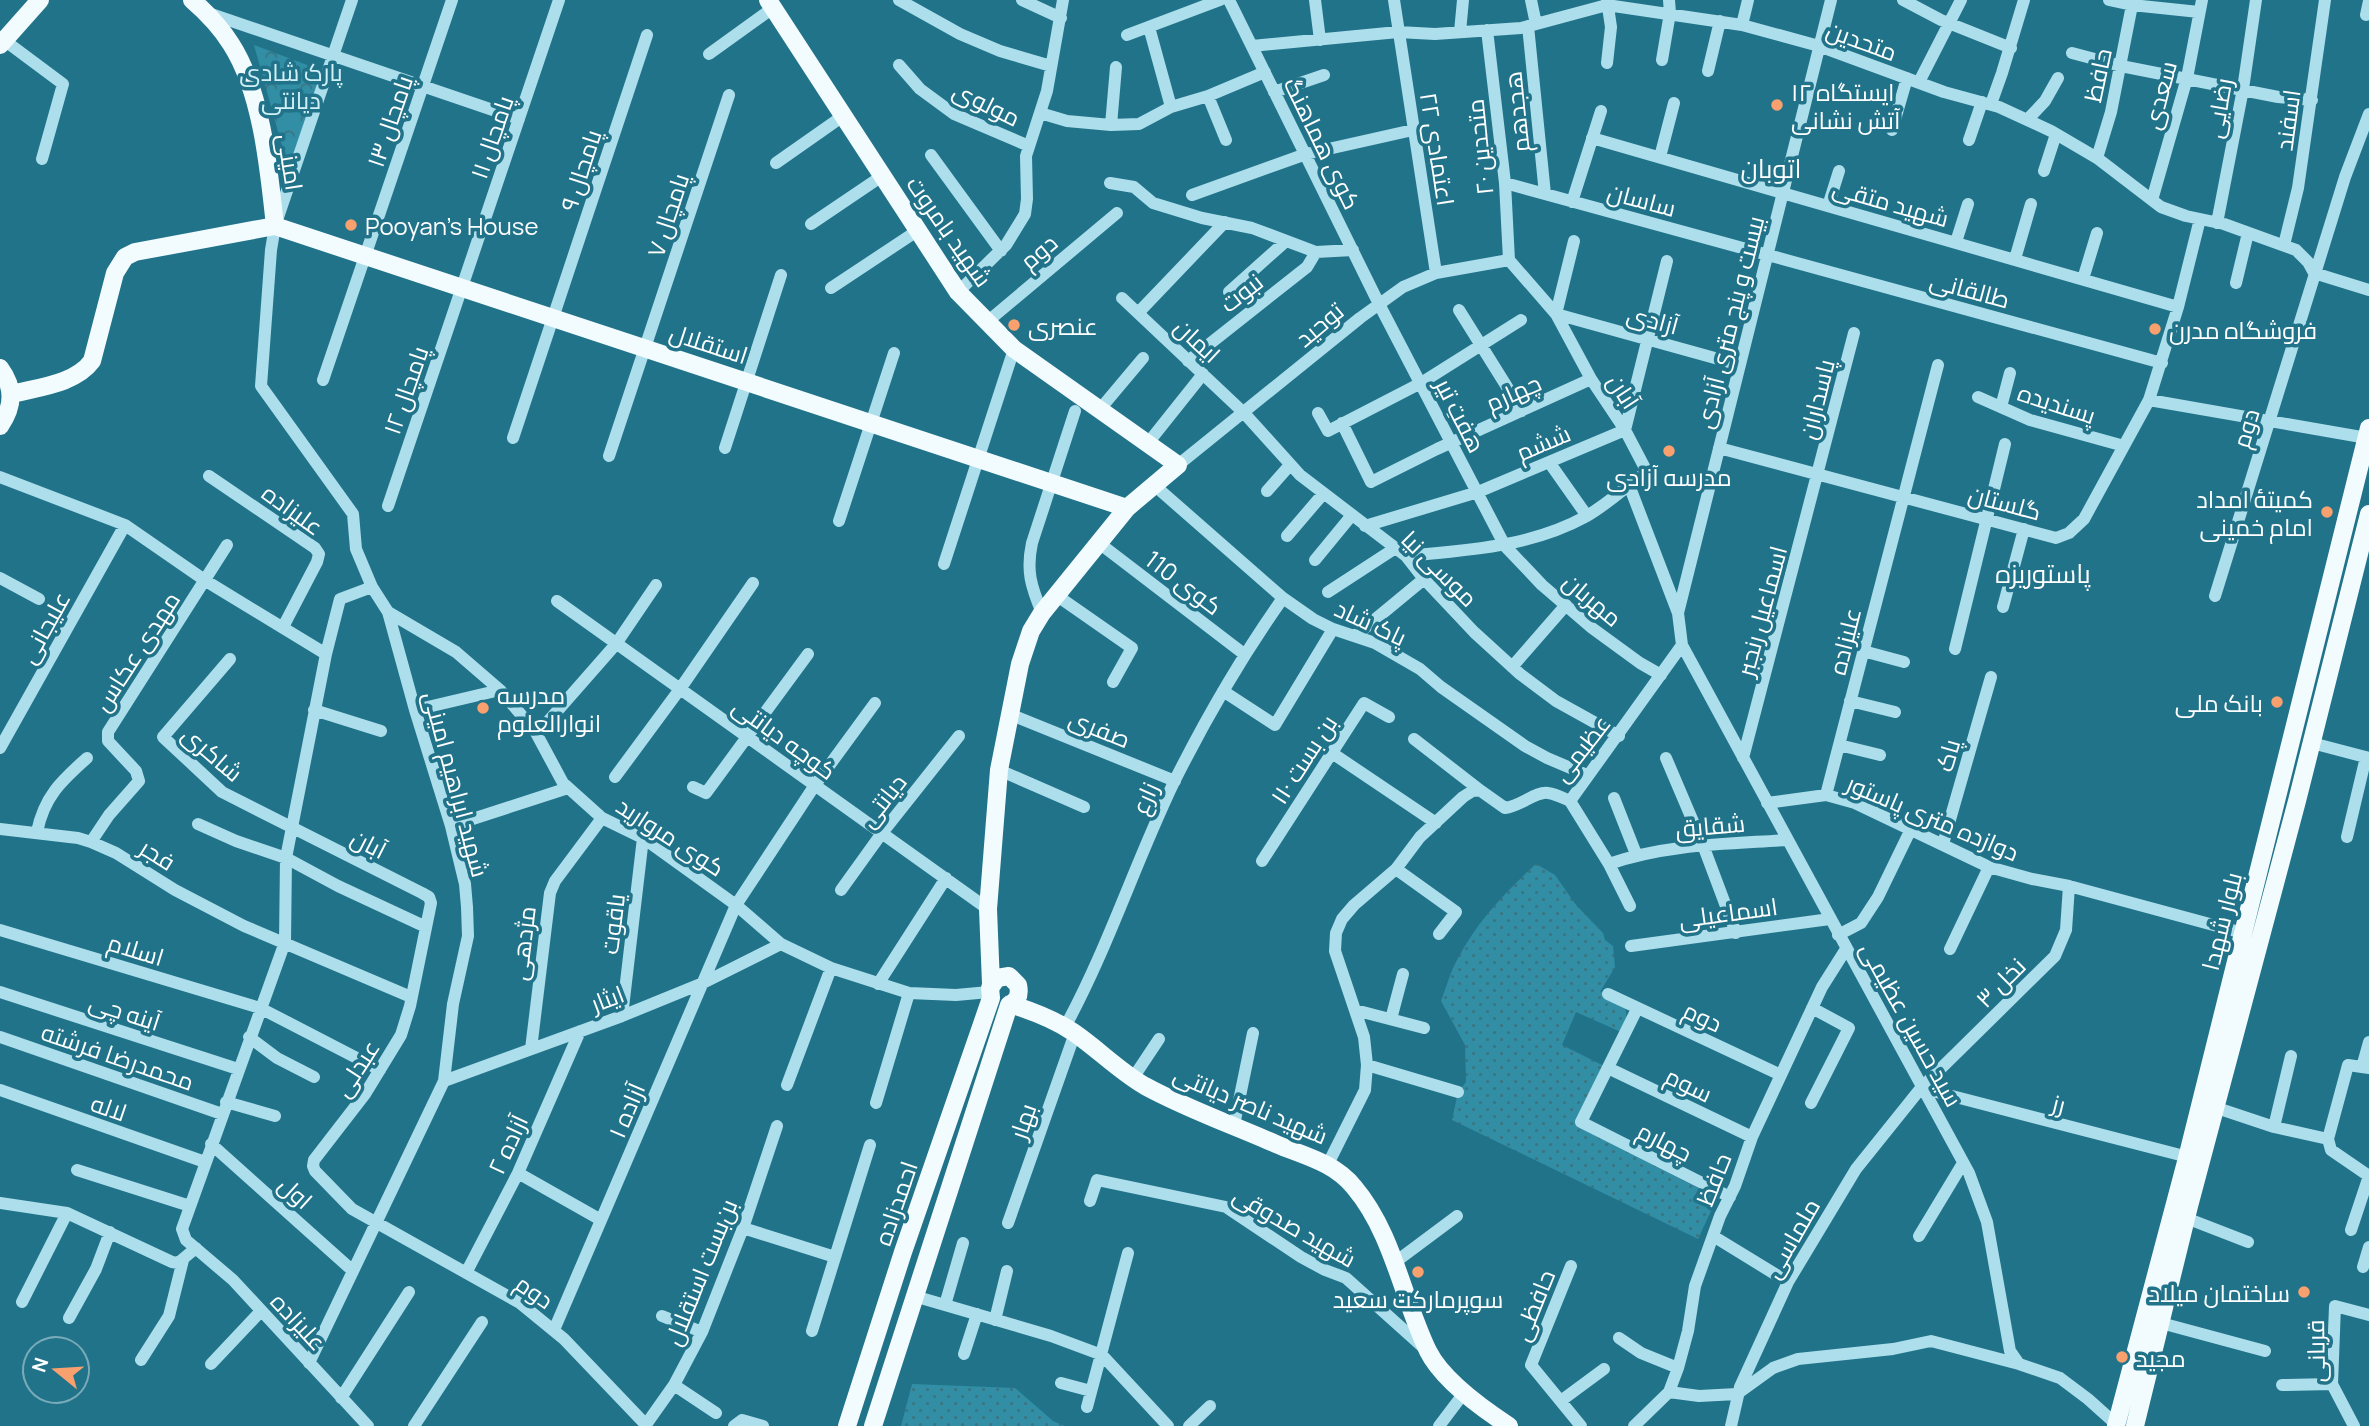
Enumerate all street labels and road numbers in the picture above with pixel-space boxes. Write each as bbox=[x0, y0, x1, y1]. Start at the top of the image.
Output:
street label: متحدین bbox=[1822, 12, 1902, 68]
street label: حافظ bbox=[2075, 45, 2119, 105]
street label: سعدی bbox=[2134, 57, 2184, 133]
street label: پامچال ۱۳ bbox=[358, 70, 421, 172]
street label: هجدهم bbox=[1495, 70, 1538, 154]
street label: کوی هماهنگ bbox=[1277, 71, 1369, 215]
street label: مولوی bbox=[948, 73, 1026, 133]
street label: رضایی bbox=[2196, 75, 2240, 141]
street label: اسفند bbox=[2266, 87, 2308, 153]
street label: پامچال ۱۱ bbox=[461, 90, 522, 183]
street label: اعتمادی ۲۲ bbox=[1413, 90, 1463, 208]
street label: متحدین ۲۰ bbox=[1458, 97, 1500, 197]
street label: پامچال ۹ bbox=[551, 125, 610, 215]
street label: امینی bbox=[270, 131, 312, 193]
street label: پامچال ۷ bbox=[638, 168, 697, 261]
street label: شهید بامروت bbox=[900, 169, 1000, 293]
street label: شهید متقی bbox=[1829, 170, 1953, 234]
street label: ساسان bbox=[1604, 174, 1680, 224]
street label: بیست و پنج متری آزادی bbox=[1687, 212, 1772, 432]
street label: دوم bbox=[1012, 226, 1064, 277]
street label: طالقانی bbox=[1926, 263, 2014, 315]
street label: نبوت bbox=[1213, 265, 1269, 319]
street label: توحید bbox=[1288, 294, 1351, 354]
street label: آزادی bbox=[1623, 296, 1683, 342]
street label: ایمان bbox=[1168, 310, 1228, 370]
street label: استقلال bbox=[665, 315, 753, 371]
street label: پامچال ۱۲ bbox=[375, 341, 437, 439]
street label: پاسداران bbox=[1790, 355, 1843, 443]
street label: چهارم bbox=[1480, 365, 1546, 420]
street label: آبان bbox=[1600, 367, 1648, 416]
street label: هفتِ تیر bbox=[1427, 370, 1494, 458]
street label: پسندیده bbox=[2013, 375, 2101, 432]
street label: دوم bbox=[2223, 404, 2268, 452]
street label: ششم bbox=[1511, 416, 1576, 469]
street label: علیزاده bbox=[256, 476, 330, 542]
street label: گلستان bbox=[1965, 476, 2045, 528]
street label: موسی نیا bbox=[1394, 522, 1486, 614]
street label: کوی 110 bbox=[1139, 542, 1229, 622]
street label: اسماعیل رنجبر bbox=[1727, 542, 1794, 682]
street label: مهربان bbox=[1556, 565, 1630, 633]
street label: علیجانی bbox=[11, 585, 77, 669]
street label: مهدی عکاس bbox=[85, 585, 187, 717]
street label: پاک شاد bbox=[1329, 591, 1413, 654]
street label: علیزاده bbox=[1820, 604, 1868, 678]
street label: شهید ابراهیم امینی bbox=[415, 688, 498, 881]
street label: کوچه دیانتی bbox=[726, 689, 843, 788]
street label: صفری bbox=[1064, 701, 1136, 755]
street label: بن بست ۱۱۰ bbox=[1262, 708, 1344, 810]
street label: عظیمی bbox=[1544, 708, 1618, 788]
street label: شاکری bbox=[176, 717, 250, 789]
street label: پاک bbox=[1927, 734, 1968, 775]
street label: دوازده متری پاستور bbox=[1839, 765, 2024, 869]
street label: دیانتی bbox=[851, 766, 913, 834]
street label: زارع bbox=[1122, 777, 1167, 820]
street label: کوی مروارید bbox=[610, 789, 732, 883]
street label: شقایق bbox=[1674, 806, 1746, 844]
street label: آبان bbox=[345, 820, 393, 866]
street label: فجر bbox=[132, 829, 182, 878]
street label: بلوار شهدا bbox=[2193, 868, 2249, 974]
street label: اسماعیلی bbox=[1676, 889, 1780, 935]
street label: یاقوت bbox=[592, 891, 632, 956]
street label: مژدهی bbox=[501, 904, 543, 982]
street label: اسلام bbox=[103, 925, 168, 974]
street label: سید حسین عظیمی bbox=[1853, 936, 1971, 1112]
street label: نخل ۳ bbox=[1968, 950, 2032, 1014]
street label: ایثار bbox=[584, 977, 628, 1020]
street label: آینه چی bbox=[85, 984, 165, 1039]
street label: دوم bbox=[1678, 993, 1728, 1040]
street label: محمدرضا فرشته bbox=[37, 1014, 199, 1098]
street label: عبدلی bbox=[325, 1033, 387, 1103]
street label: شهید ناصر دیانتی bbox=[1169, 1057, 1333, 1151]
street label: سوم bbox=[1659, 1058, 1718, 1110]
street label: آزاده ۱ bbox=[600, 1077, 653, 1143]
street label: رز bbox=[2047, 1085, 2069, 1121]
street label: لاله bbox=[87, 1086, 131, 1128]
street label: بهار bbox=[1000, 1099, 1043, 1145]
street label: آزاده ۲ bbox=[479, 1108, 535, 1179]
street label: چهارم bbox=[1631, 1113, 1698, 1170]
street label: حافظ bbox=[1688, 1148, 1738, 1210]
street label: احمدزاده bbox=[865, 1156, 925, 1250]
street label: اول bbox=[272, 1168, 320, 1216]
street label: شهید صدوقی bbox=[1227, 1177, 1363, 1275]
street label: ملماسی bbox=[1755, 1192, 1827, 1284]
street label: بن‌بست استقلال bbox=[656, 1194, 744, 1350]
street label: حافظی bbox=[1504, 1264, 1562, 1346]
street label: دوم bbox=[509, 1266, 561, 1317]
street label: علیزاده bbox=[264, 1285, 334, 1357]
street label: قربانی bbox=[2298, 1319, 2332, 1383]

